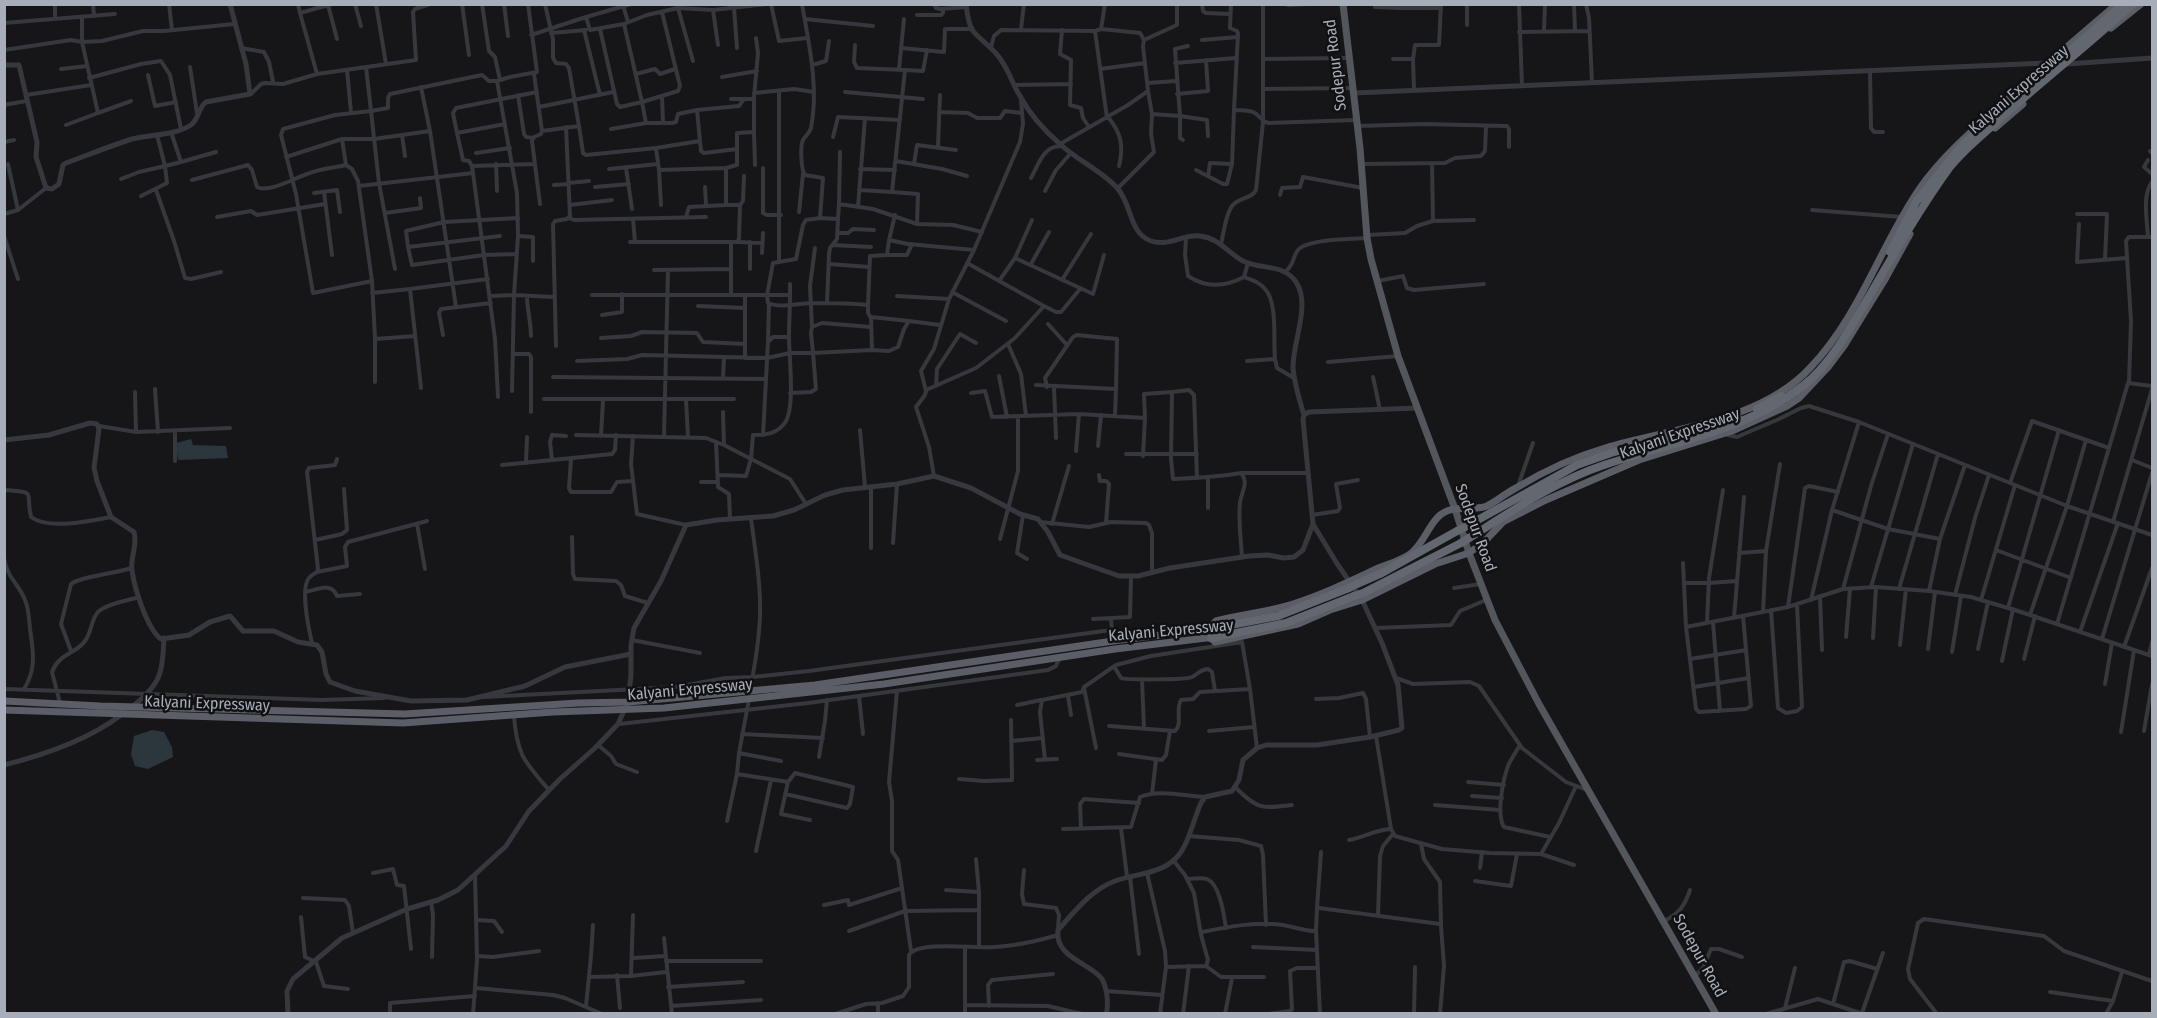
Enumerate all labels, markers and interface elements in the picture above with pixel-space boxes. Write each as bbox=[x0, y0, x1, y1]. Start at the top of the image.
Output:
street label: Sodepur Road bbox=[1321, 18, 1351, 112]
street label: Kalyani Expressway bbox=[1965, 42, 2073, 138]
street label: Kalyani Expressway bbox=[1618, 404, 1742, 464]
street label: Sodepur Road bbox=[1450, 481, 1500, 575]
street label: Kalyani Expressway bbox=[1108, 616, 1234, 646]
street label: Kalyani Expressway bbox=[627, 675, 753, 705]
street label: Kalyani Expressway bbox=[144, 692, 270, 716]
street label: Sodepur Road bbox=[1668, 911, 1730, 1001]

